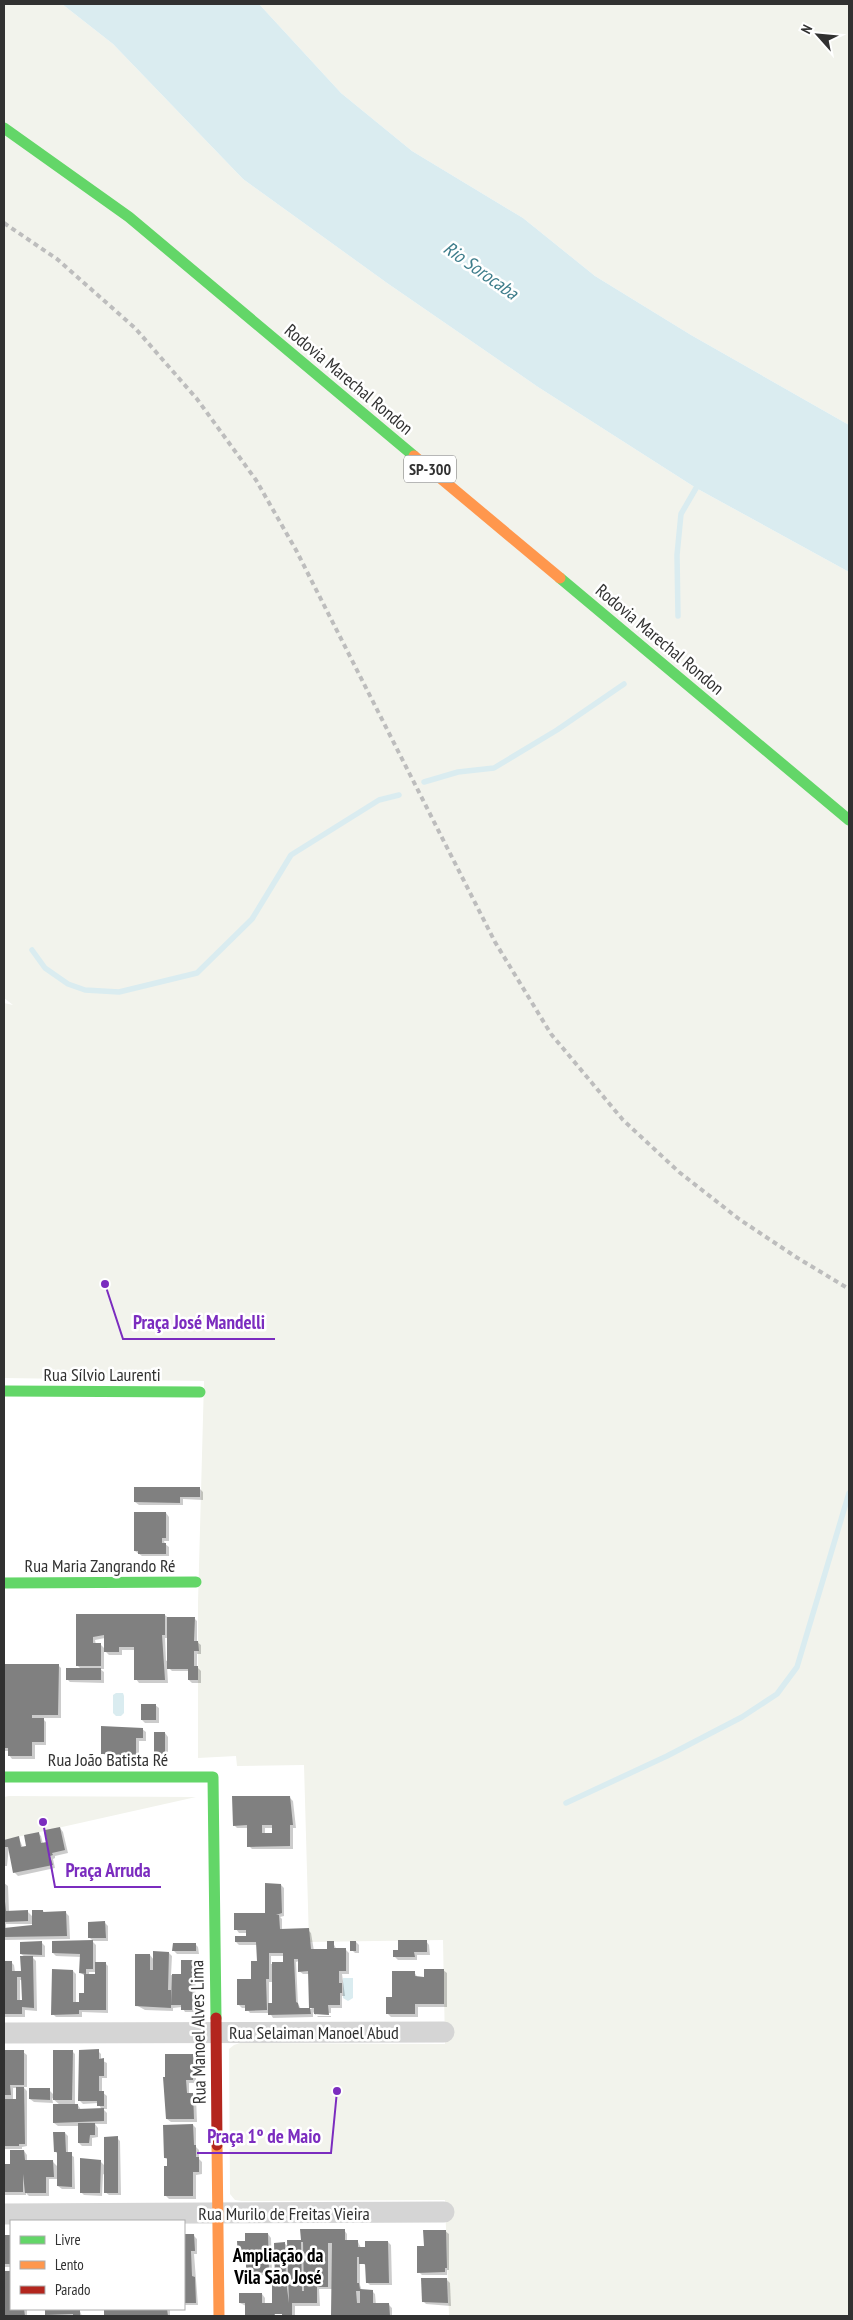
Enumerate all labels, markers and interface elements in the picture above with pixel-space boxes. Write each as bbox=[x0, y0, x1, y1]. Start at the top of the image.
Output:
north arrow bbox=[793, 10, 843, 60]
text: N bbox=[797, 22, 816, 37]
water label: Rio Sorocaba bbox=[439, 236, 524, 305]
street label: Rodovia Marechal Rondon bbox=[280, 319, 418, 439]
road number: SP-300 bbox=[404, 456, 456, 482]
street label: Rodovia Marechal Rondon bbox=[591, 579, 729, 699]
callout: Praça José Mandelli bbox=[123, 1305, 275, 1339]
text: Praça José Mandelli bbox=[133, 1310, 265, 1334]
street label: Rua Sílvio Laurenti bbox=[43, 1363, 161, 1386]
street label: Rua Maria Zangrando Ré bbox=[25, 1554, 175, 1577]
street label: Rua João Batista Ré bbox=[48, 1748, 168, 1771]
callout: Praça Arruda bbox=[55, 1853, 161, 1887]
text: Praça Arruda bbox=[65, 1858, 151, 1882]
street label: Rua Manoel Alves Lima bbox=[185, 1960, 211, 2104]
street label: Rua Selaiman Manoel Abud bbox=[229, 2021, 399, 2044]
callout: Praça 1º de Maio bbox=[197, 2119, 331, 2153]
text: Praça 1º de Maio bbox=[207, 2124, 321, 2148]
street label: Rua Murilo de Freitas Vieira bbox=[198, 2202, 370, 2225]
legend bbox=[10, 2220, 185, 2310]
text: Livre bbox=[55, 2230, 81, 2249]
district label: Ampliação da Vila São José bbox=[232, 2243, 323, 2289]
text: Lento bbox=[55, 2255, 84, 2274]
text: Parado bbox=[55, 2280, 90, 2299]

